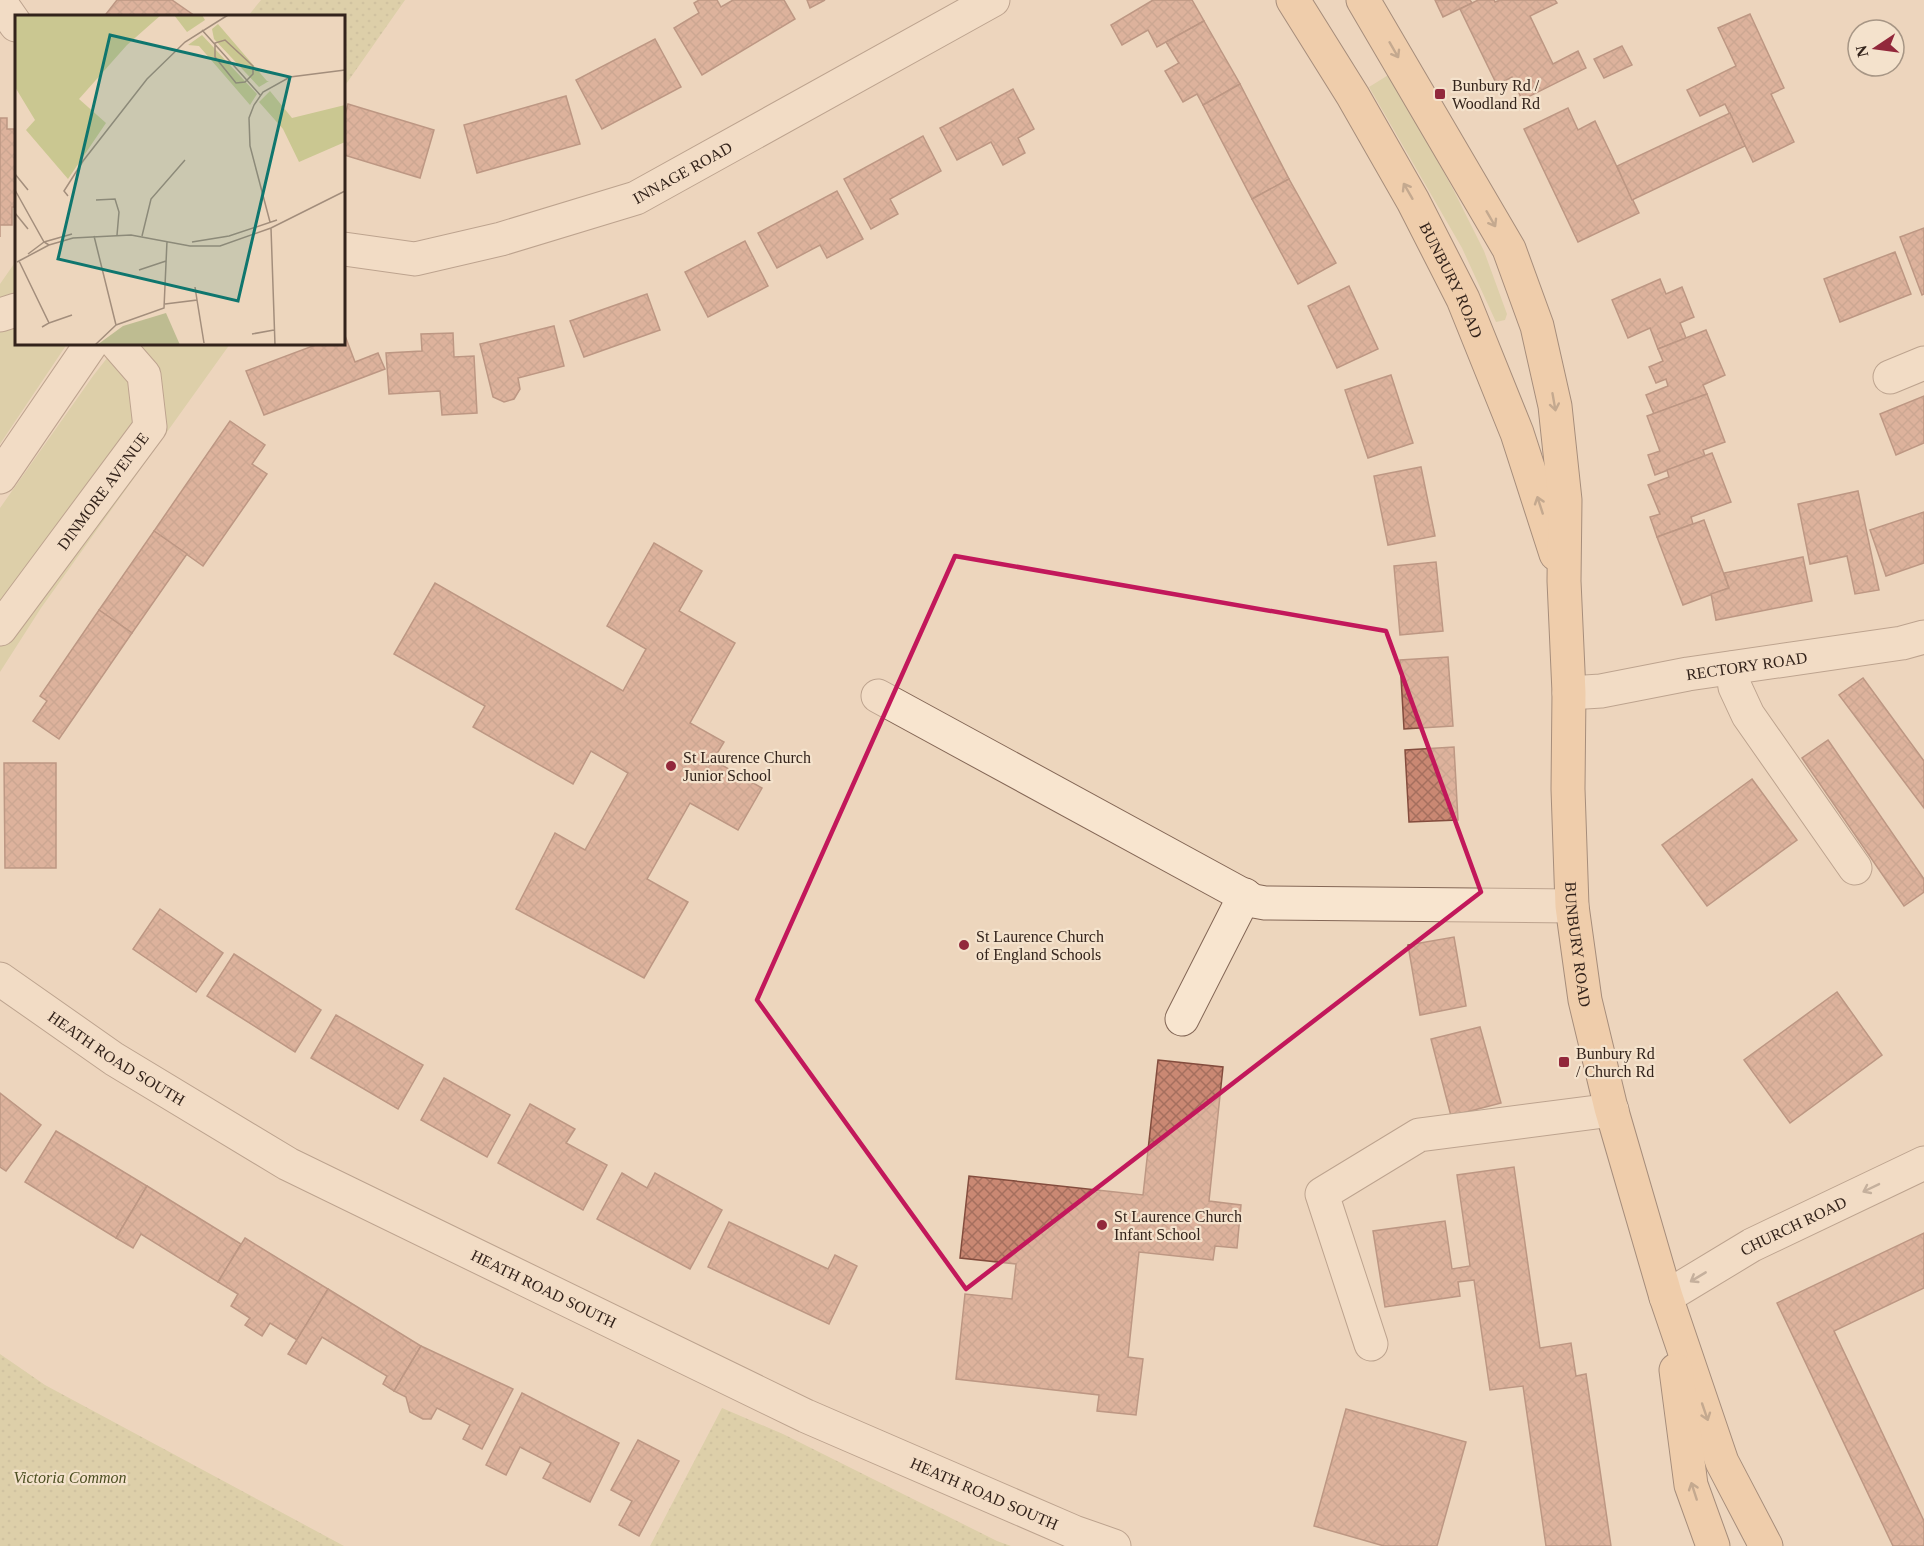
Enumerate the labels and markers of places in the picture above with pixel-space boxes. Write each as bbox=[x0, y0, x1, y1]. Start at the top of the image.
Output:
place label: Bunbury Rd / Woodland Rd bbox=[1452, 77, 1540, 112]
marker: Bunbury Rd / Woodland Rd bbox=[1433, 87, 1447, 101]
place label: St Laurence Church Junior School bbox=[683, 749, 811, 784]
marker: St Laurence Church Junior School bbox=[664, 759, 678, 773]
place label: St Laurence Church of England Schools bbox=[976, 928, 1104, 964]
marker: St Laurence Church of England Schools bbox=[957, 938, 971, 952]
place label: Bunbury Rd / Church Rd bbox=[1576, 1045, 1655, 1080]
marker: Bunbury Rd / Church Rd bbox=[1557, 1055, 1571, 1069]
place label: St Laurence Church Infant School bbox=[1114, 1208, 1242, 1243]
marker: St Laurence Church Infant School bbox=[1095, 1218, 1109, 1232]

